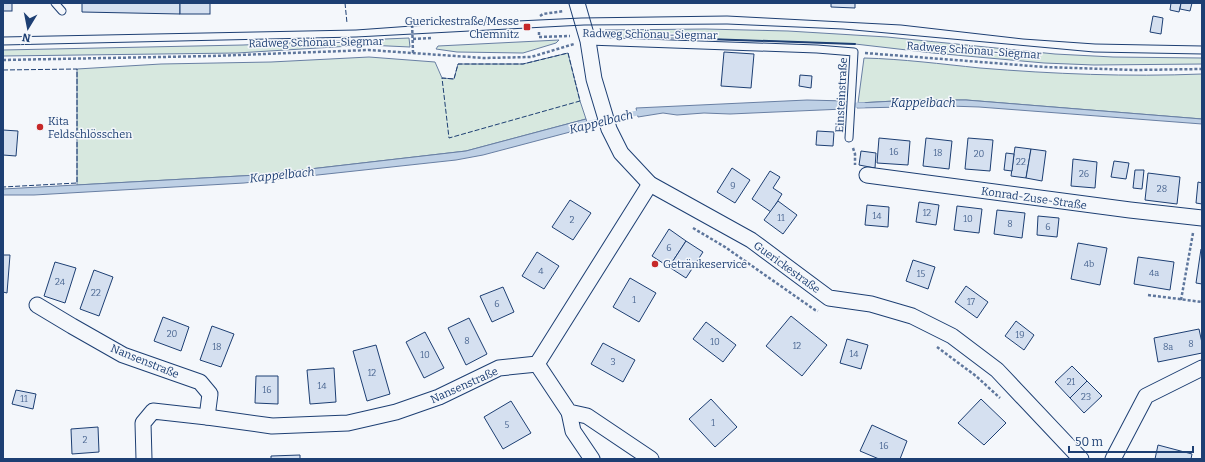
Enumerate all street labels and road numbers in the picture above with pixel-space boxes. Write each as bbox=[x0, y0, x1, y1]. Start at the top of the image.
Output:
street label: Radweg Schönau-Siegmar bbox=[582, 27, 718, 42]
street label: Radweg Schönau-Siegmar bbox=[248, 35, 384, 50]
street label: Radweg Schönau-Siegmar bbox=[906, 39, 1042, 62]
street label: Einsteinstraße bbox=[833, 57, 850, 133]
street label: Konrad-Zuse-Straße bbox=[980, 185, 1088, 212]
street label: Guerickestraße bbox=[751, 239, 822, 296]
street label: Nansenstraße bbox=[109, 342, 181, 381]
street label: Nansenstraße bbox=[428, 365, 500, 406]

